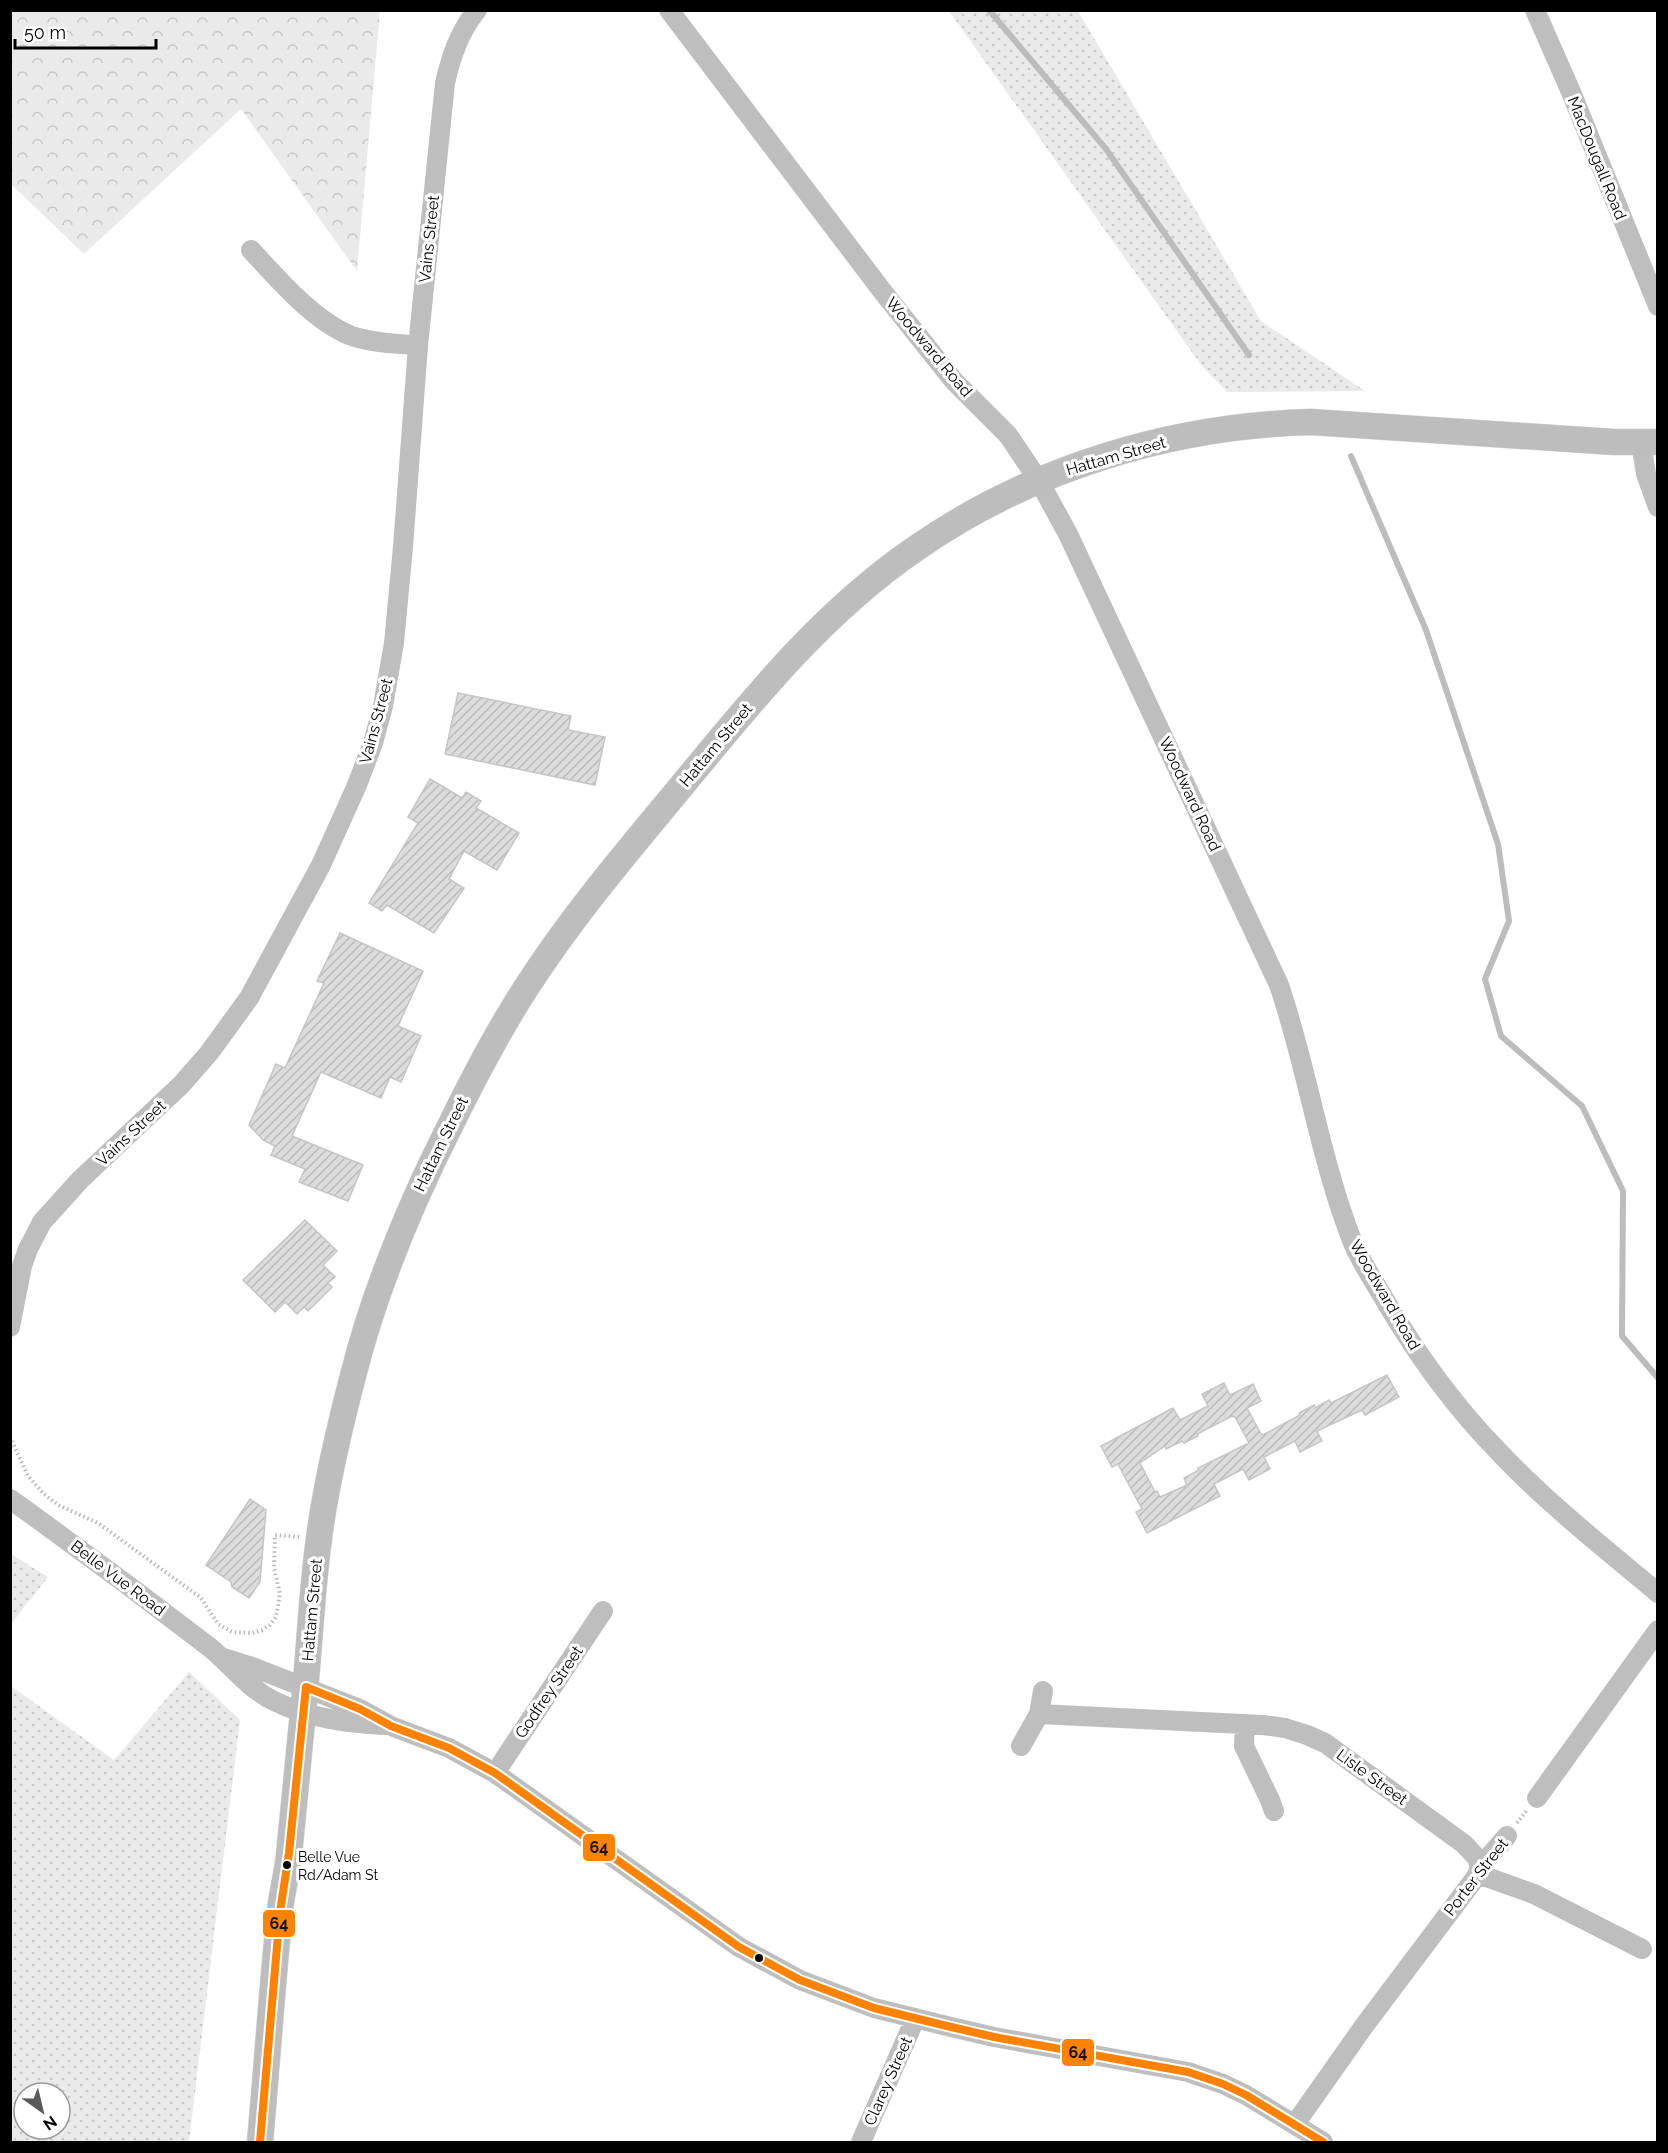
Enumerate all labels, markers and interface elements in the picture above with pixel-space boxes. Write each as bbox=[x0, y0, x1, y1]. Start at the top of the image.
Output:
scale bar bbox=[15, 12, 156, 50]
text: 50 m bbox=[24, 22, 66, 43]
street label: MacDougall Road bbox=[1564, 94, 1630, 222]
street label: Vains Street bbox=[415, 194, 443, 284]
street label: Woodward Road bbox=[882, 293, 976, 401]
street label: Hattam Street bbox=[1064, 433, 1169, 479]
street label: Vains Street bbox=[355, 676, 397, 766]
street label: Hattam Street bbox=[676, 699, 757, 791]
street label: Woodward Road bbox=[1155, 734, 1225, 854]
street label: Hattam Street bbox=[410, 1093, 472, 1194]
street label: Vains Street bbox=[92, 1096, 170, 1170]
street label: Woodward Road bbox=[1346, 1237, 1424, 1353]
street label: Belle Vue Road bbox=[67, 1536, 169, 1620]
street label: Hattam Street bbox=[298, 1557, 326, 1662]
street label: Godfrey Street bbox=[511, 1642, 587, 1742]
street label: Lisle Street bbox=[1333, 1745, 1412, 1809]
line badge: 64 bbox=[582, 1833, 616, 1862]
street label: Porter Street bbox=[1440, 1834, 1513, 1920]
text: 64 bbox=[590, 1838, 608, 1857]
place label: Belle Vue Rd/Adam St bbox=[298, 1849, 378, 1883]
marker: Belle Vue Rd/Adam St bbox=[281, 1859, 293, 1871]
line badge: 64 bbox=[262, 1909, 296, 1938]
text: 64 bbox=[270, 1914, 288, 1933]
unlabelled marker bbox=[753, 1952, 765, 1964]
street label: Clarey Street bbox=[860, 2033, 916, 2128]
line badge: 64 bbox=[1061, 2038, 1095, 2067]
text: 64 bbox=[1069, 2043, 1087, 2062]
north arrow bbox=[12, 2081, 72, 2141]
text: N bbox=[40, 2112, 60, 2134]

